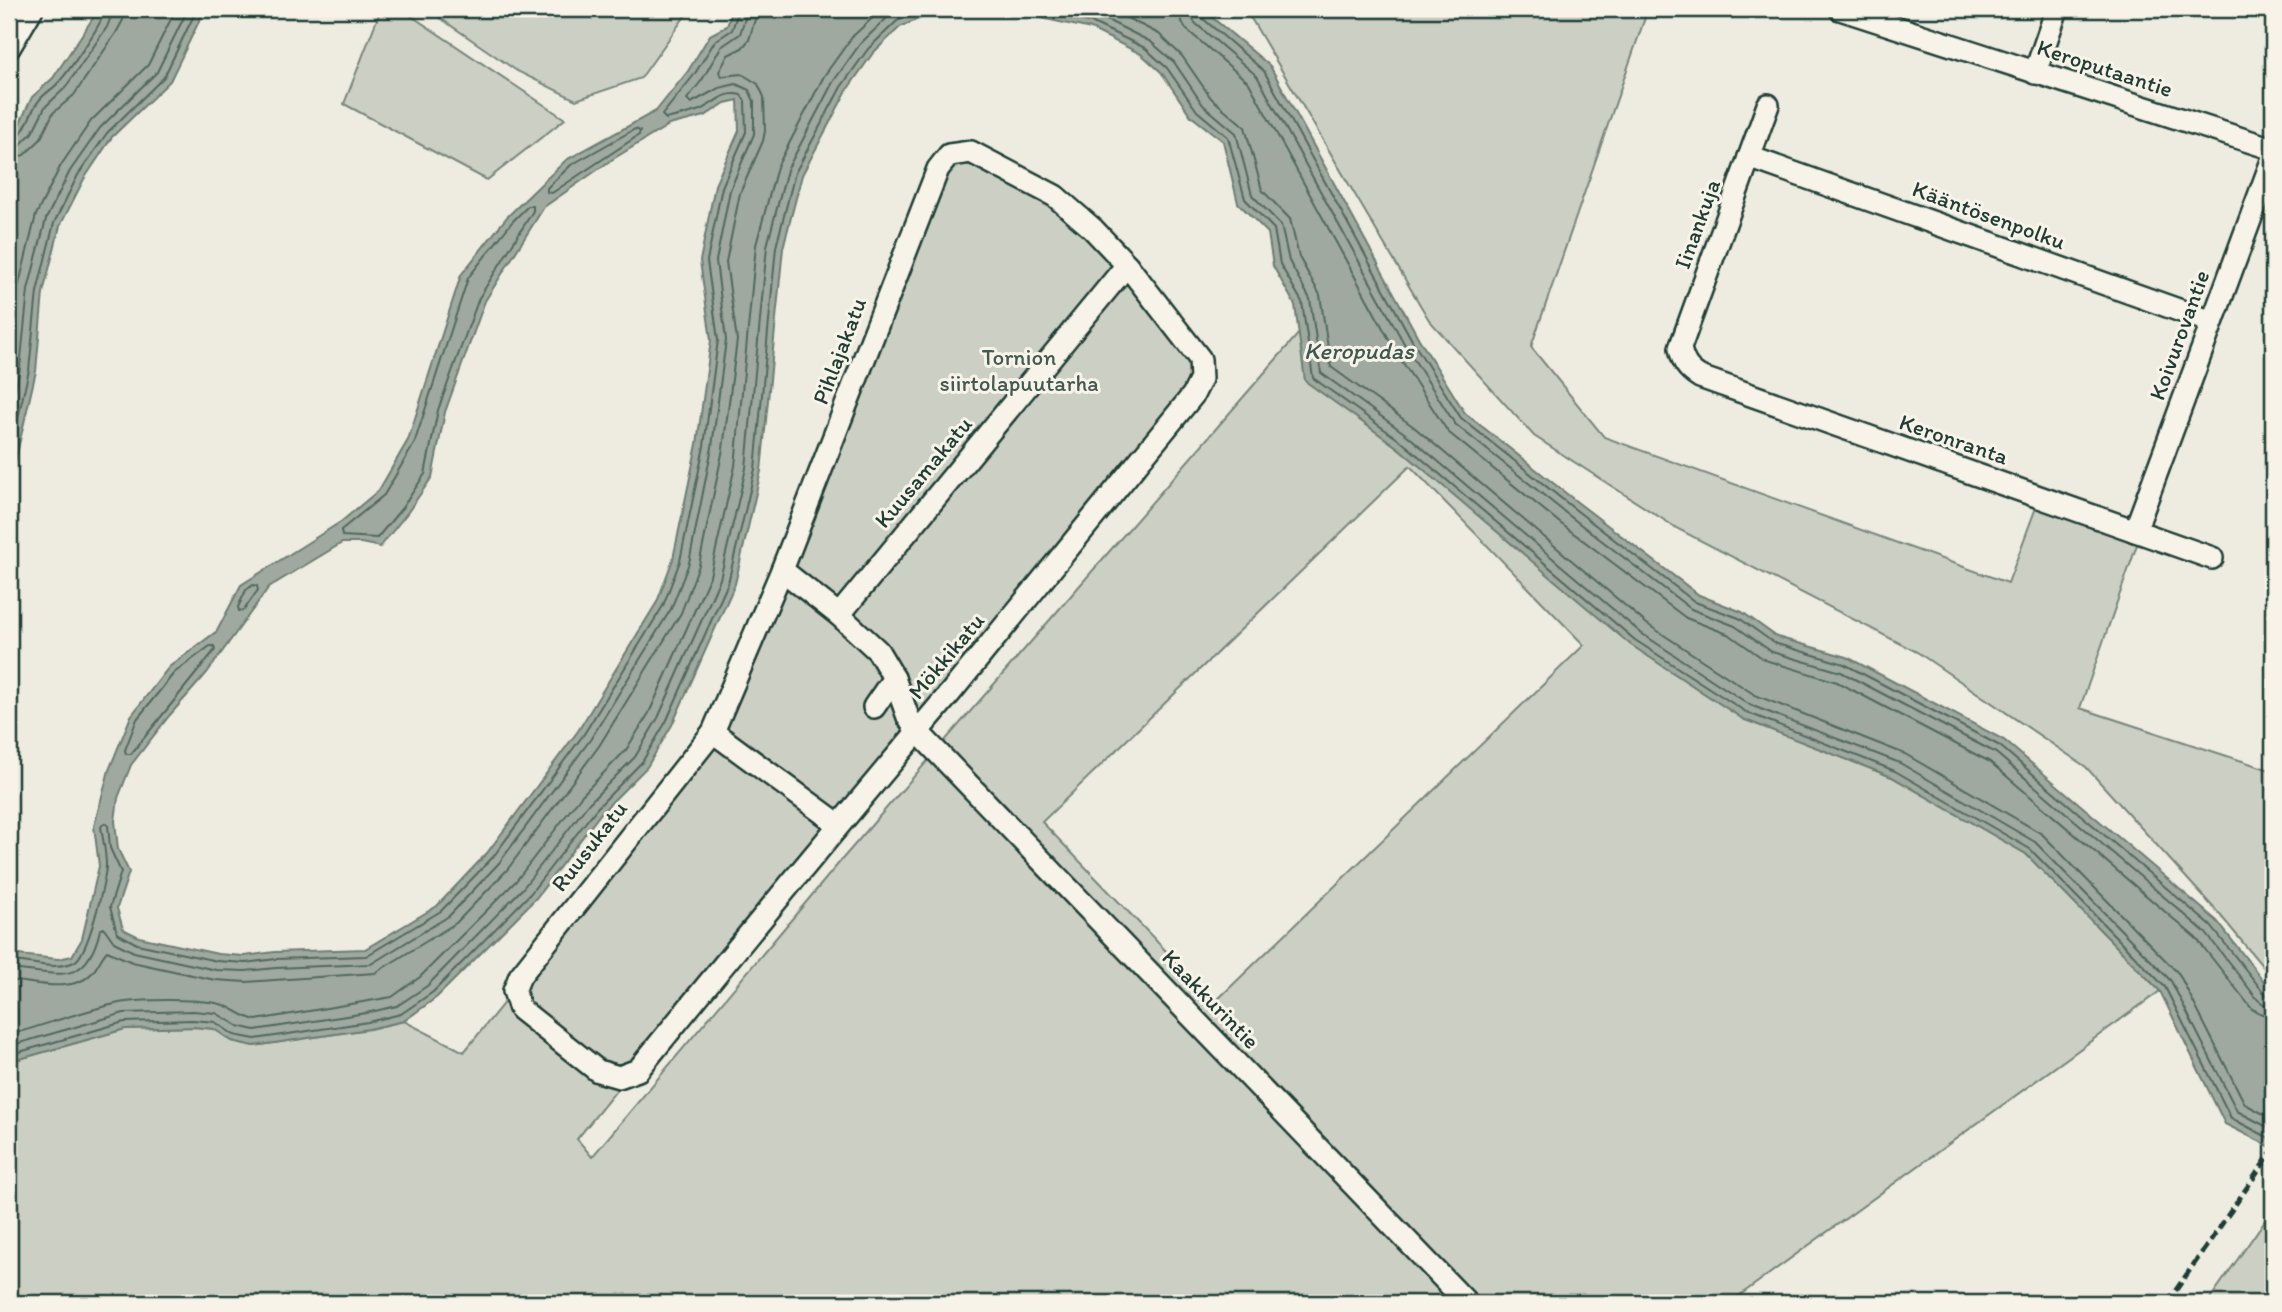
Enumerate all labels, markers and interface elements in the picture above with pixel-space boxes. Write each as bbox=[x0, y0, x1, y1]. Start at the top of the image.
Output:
street label: Keroputaantie bbox=[2034, 33, 2176, 103]
street label: Kääntösenpolku bbox=[1909, 174, 2069, 256]
street label: Iinankuja bbox=[1668, 175, 1726, 273]
street label: Koivurovantie bbox=[2143, 266, 2215, 404]
street label: Pihlajakatu bbox=[806, 293, 872, 408]
water label: Keropudas bbox=[1304, 336, 1415, 365]
park label: Tornion siirtolapuutarha bbox=[939, 343, 1099, 397]
street label: Keronranta bbox=[1896, 407, 2012, 471]
street label: Kuusamakatu bbox=[868, 410, 978, 533]
street label: Mökkikatu bbox=[902, 607, 990, 705]
street label: Ruusukatu bbox=[545, 795, 633, 897]
street label: Kaakkurintie bbox=[1156, 943, 1266, 1055]

